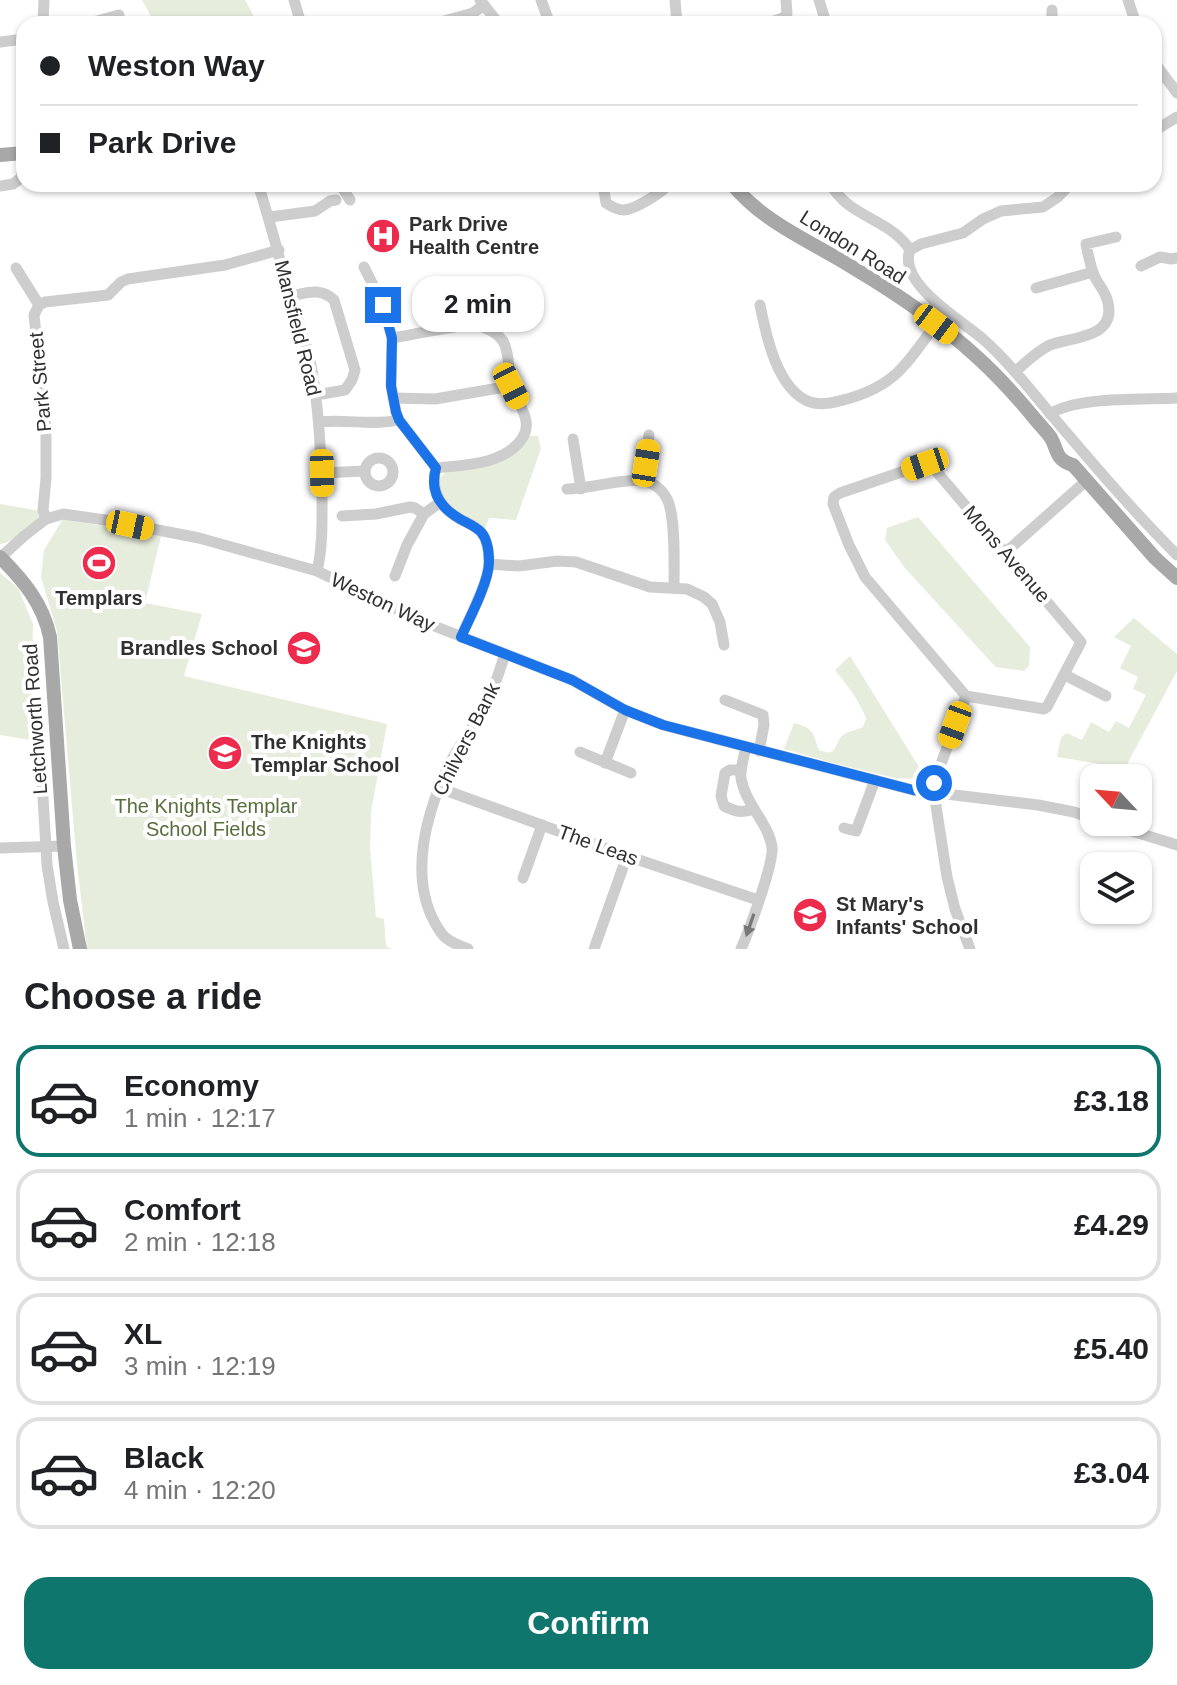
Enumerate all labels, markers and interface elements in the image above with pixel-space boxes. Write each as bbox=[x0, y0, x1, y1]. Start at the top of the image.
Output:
text: Weston Way bbox=[88, 49, 265, 82]
text: Park Drive bbox=[88, 126, 236, 159]
street label: London Road bbox=[796, 206, 910, 288]
place label: Park Drive Health Centre bbox=[409, 213, 539, 258]
hospital icon: Park Drive Health Centre bbox=[364, 217, 402, 255]
street label: Mansfield Road bbox=[271, 258, 325, 398]
callout: 2 min bbox=[411, 277, 543, 333]
route end bbox=[365, 287, 401, 323]
text: 2 min bbox=[444, 289, 512, 319]
car bbox=[910, 300, 962, 348]
street label: Park Street bbox=[25, 331, 55, 433]
car bbox=[489, 359, 533, 413]
car bbox=[630, 437, 662, 489]
car bbox=[898, 445, 952, 483]
car bbox=[310, 449, 334, 497]
street label: Mons Avenue bbox=[959, 501, 1055, 607]
car bbox=[104, 508, 156, 542]
sports icon: Templars bbox=[80, 544, 118, 582]
street label: Weston Way bbox=[327, 568, 439, 636]
place label: Templars bbox=[55, 587, 143, 609]
school or university icon: Brandles School bbox=[285, 629, 323, 667]
place label: Brandles School bbox=[120, 637, 278, 659]
street label: Letchworth Road bbox=[19, 643, 51, 795]
street label: Chilvers Bank bbox=[428, 678, 504, 799]
car bbox=[936, 698, 974, 752]
place label: The Knights Templar School bbox=[251, 731, 400, 776]
school or university icon: The Knights Templar School bbox=[206, 734, 244, 772]
north arrow bbox=[1080, 764, 1152, 836]
map controls bbox=[1080, 764, 1152, 924]
route start bbox=[916, 765, 952, 801]
park label: The Knights Templar School Fields bbox=[114, 795, 298, 840]
street label: The Leas bbox=[555, 820, 641, 870]
button: layers bbox=[1080, 852, 1152, 924]
place label: St Mary's Infants' School bbox=[836, 893, 979, 938]
school or university icon: St Mary's Infants' School bbox=[791, 896, 829, 934]
one-way arrow bbox=[744, 913, 756, 937]
text: Choose a ride bbox=[24, 976, 262, 1017]
icon: car bbox=[28, 1065, 100, 1137]
text: Economy bbox=[124, 1069, 259, 1102]
text: £3.18 bbox=[1074, 1084, 1149, 1117]
text: 1 min · 12:17 bbox=[124, 1103, 276, 1133]
icon: car bbox=[28, 1189, 100, 1261]
text: Comfort bbox=[124, 1193, 241, 1226]
text: £4.29 bbox=[1074, 1208, 1149, 1241]
text: 2 min · 12:18 bbox=[124, 1227, 276, 1257]
icon: car bbox=[28, 1313, 100, 1385]
text: XL bbox=[124, 1317, 162, 1350]
text: £5.40 bbox=[1074, 1332, 1149, 1365]
text: 3 min · 12:19 bbox=[124, 1351, 276, 1381]
icon: car bbox=[28, 1437, 100, 1509]
text: Black bbox=[124, 1441, 204, 1474]
text: £3.04 bbox=[1074, 1456, 1149, 1489]
text: 4 min · 12:20 bbox=[124, 1475, 276, 1505]
button: Confirm bbox=[24, 1577, 1153, 1669]

